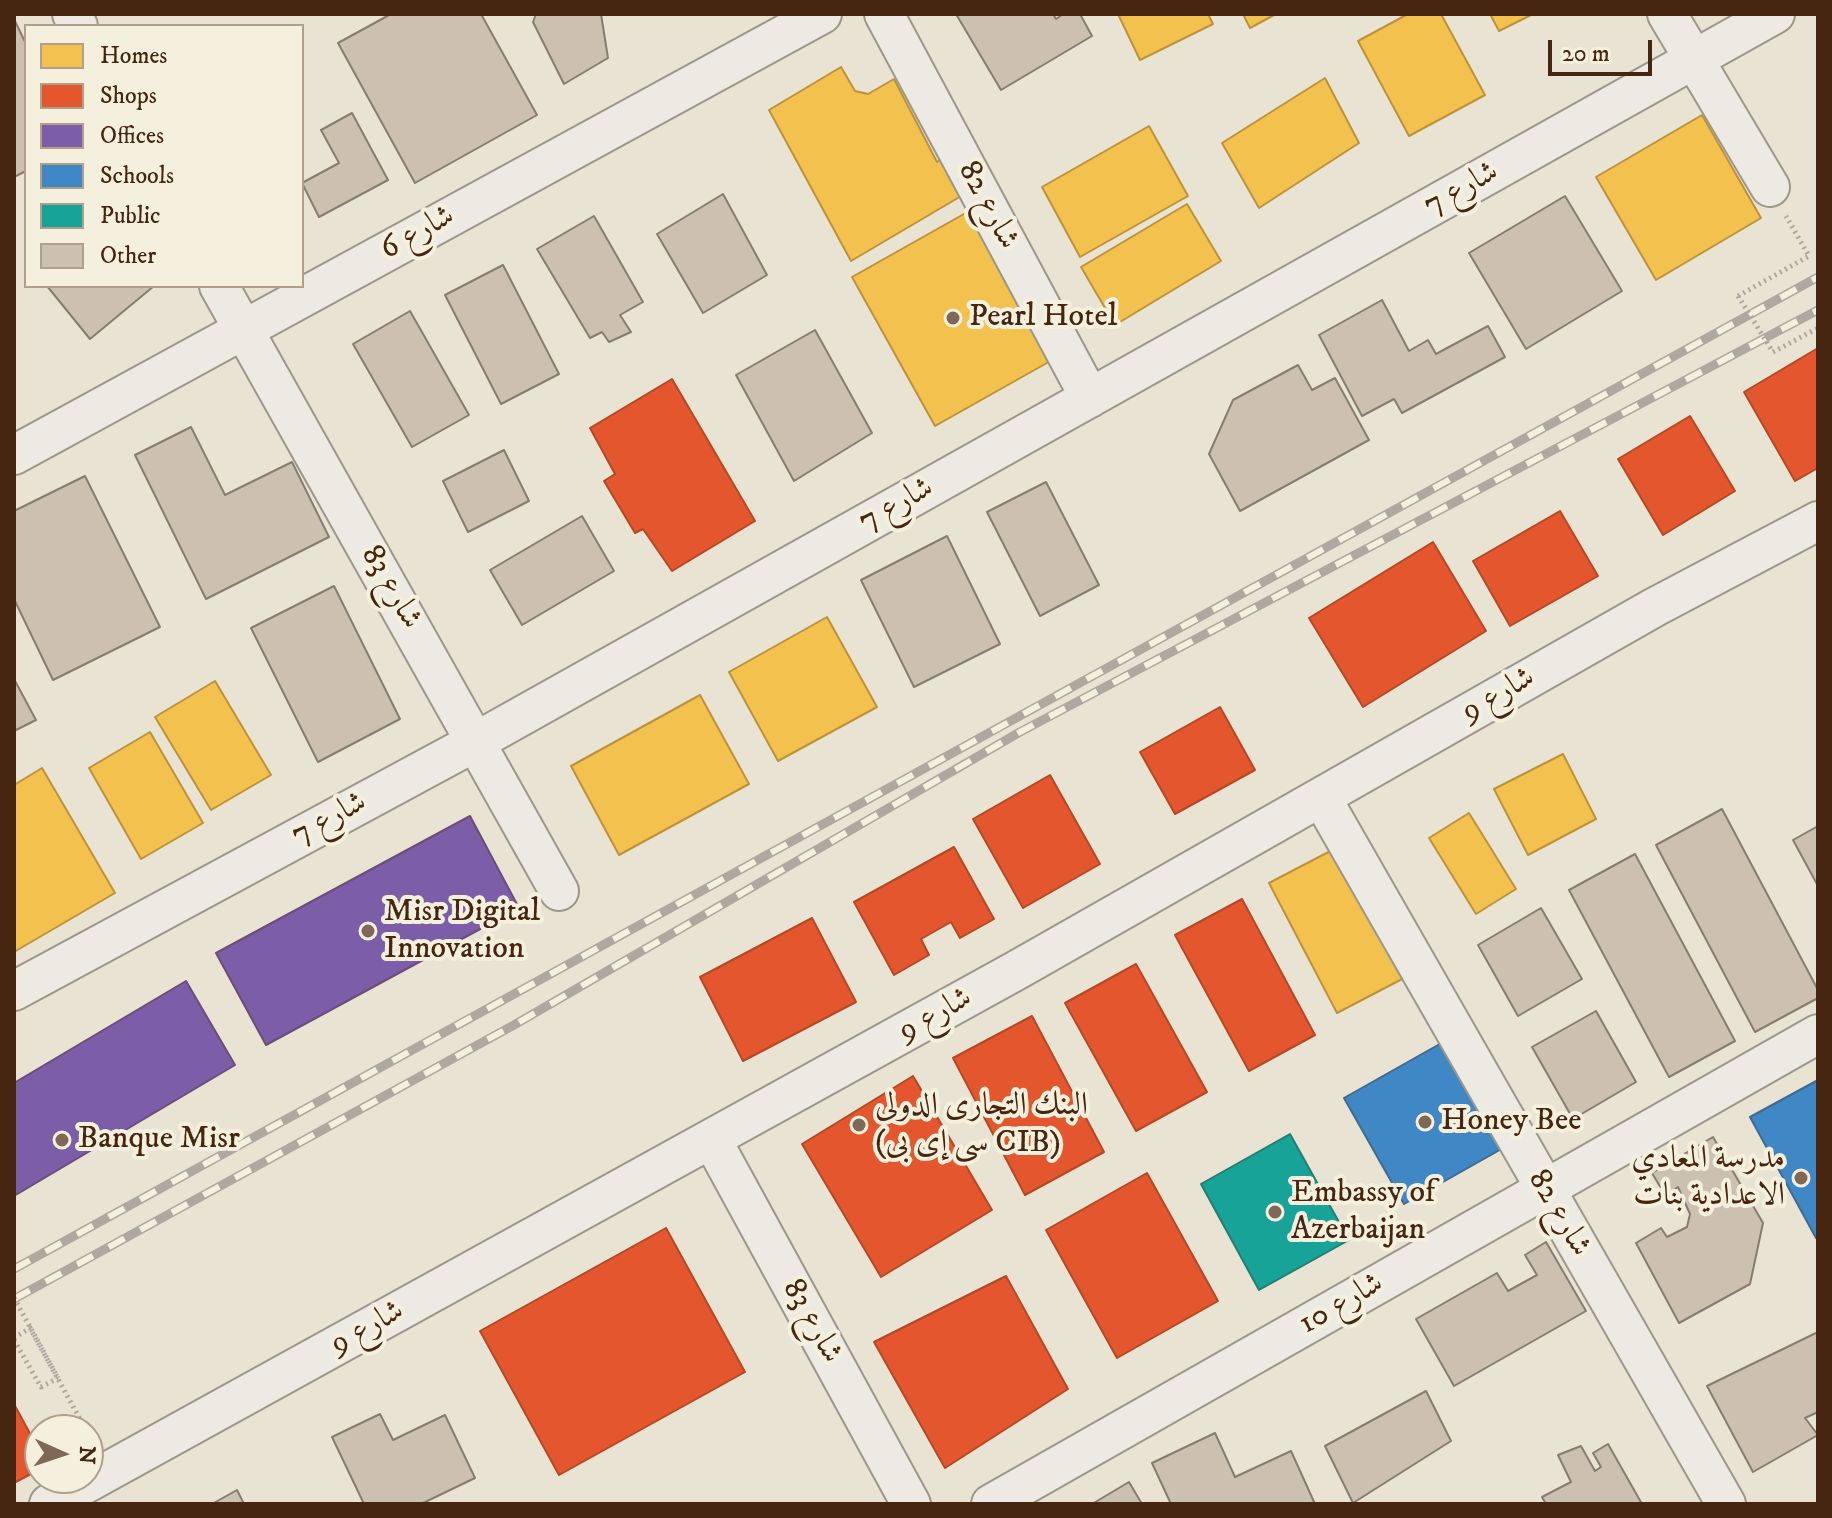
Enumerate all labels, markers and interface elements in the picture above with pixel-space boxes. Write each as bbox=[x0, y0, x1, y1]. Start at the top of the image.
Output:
legend bbox=[24, 24, 304, 288]
scale bar bbox=[1552, 24, 1656, 74]
text: 20 m bbox=[1562, 39, 1610, 69]
text: Homes bbox=[100, 41, 167, 71]
text: Shops bbox=[100, 81, 157, 111]
text: Offices bbox=[100, 121, 164, 151]
street label: شارع 7 bbox=[1418, 154, 1506, 226]
street label: شارع 82 bbox=[948, 155, 1026, 257]
text: Schools bbox=[100, 161, 174, 191]
street label: شارع 6 bbox=[374, 198, 462, 270]
text: Public bbox=[100, 201, 160, 231]
text: Other bbox=[100, 241, 156, 271]
place label: Pearl Hotel bbox=[969, 299, 1117, 337]
marker: Pearl Hotel bbox=[944, 309, 962, 327]
street label: شارع 7 bbox=[853, 470, 941, 542]
street label: شارع 83 bbox=[351, 539, 429, 637]
street label: شارع 9 bbox=[1455, 660, 1543, 732]
street label: شارع 7 bbox=[286, 784, 374, 856]
place label: Misr Digital Innovation bbox=[384, 894, 540, 969]
marker: Misr Digital Innovation bbox=[359, 922, 377, 940]
street label: شارع 9 bbox=[892, 980, 980, 1052]
place label: البنك التجارى الدولى (سى إى بى CIB) bbox=[875, 1088, 1088, 1163]
place label: Honey Bee bbox=[1441, 1103, 1582, 1141]
marker: Honey Bee bbox=[1416, 1113, 1434, 1131]
marker: البنك التجارى الدولى (سى إى بى CIB) bbox=[850, 1116, 868, 1134]
place label: Banque Misr bbox=[78, 1121, 240, 1159]
marker: Banque Misr bbox=[53, 1131, 71, 1149]
place label: مدرسة المعادي الاعدادية بنات bbox=[1631, 1141, 1785, 1216]
street label: شارع 82 bbox=[1518, 1164, 1598, 1264]
marker: مدرسة المعادي الاعدادية بنات bbox=[1792, 1169, 1810, 1187]
place label: Embassy of Azerbaijan bbox=[1291, 1175, 1435, 1250]
marker: Embassy of Azerbaijan bbox=[1266, 1203, 1284, 1221]
street label: شارع 10 bbox=[1293, 1266, 1391, 1344]
street label: شارع 83 bbox=[772, 1273, 850, 1371]
street label: شارع 9 bbox=[324, 1293, 412, 1365]
north arrow bbox=[24, 1414, 104, 1494]
text: N bbox=[73, 1445, 100, 1465]

